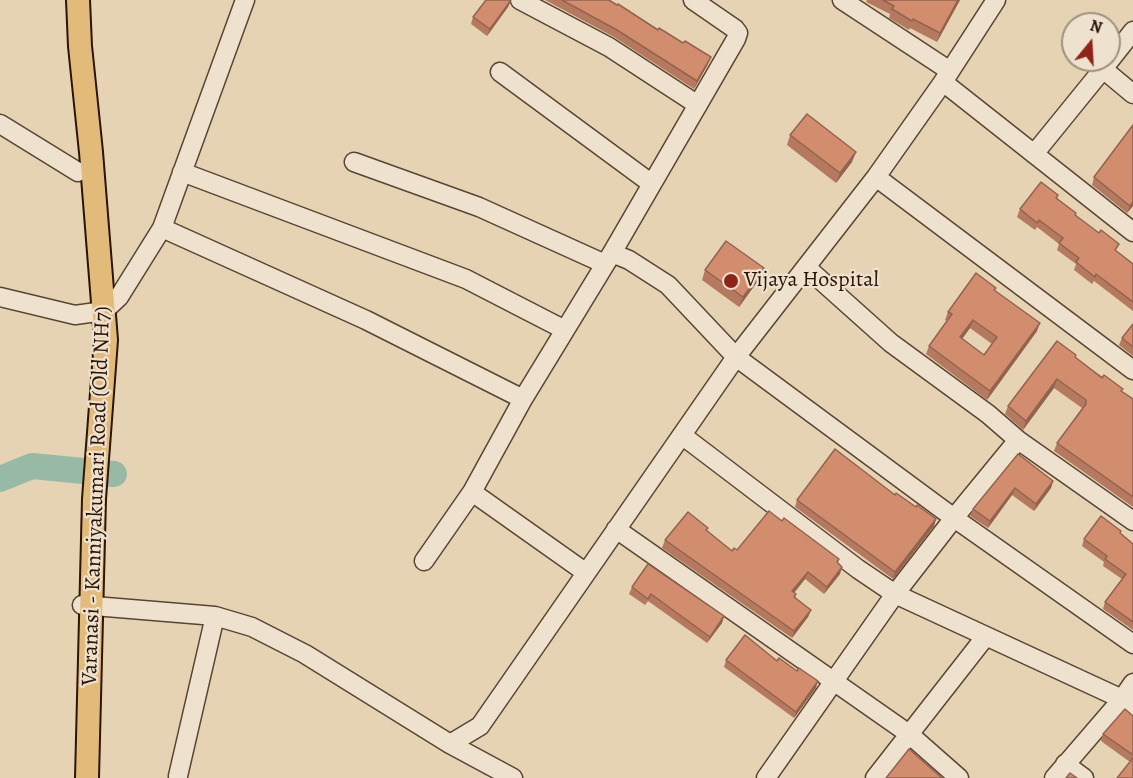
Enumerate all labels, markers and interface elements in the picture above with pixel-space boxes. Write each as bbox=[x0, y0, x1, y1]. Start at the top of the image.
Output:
north arrow bbox=[1061, 12, 1121, 72]
text: N bbox=[1087, 15, 1105, 39]
place label: Vijaya Hospital bbox=[744, 268, 879, 294]
marker: Vijaya Hospital bbox=[722, 272, 740, 290]
street label: Varanasi - Kanniyakumari Road (Old NH7) bbox=[77, 306, 117, 686]

